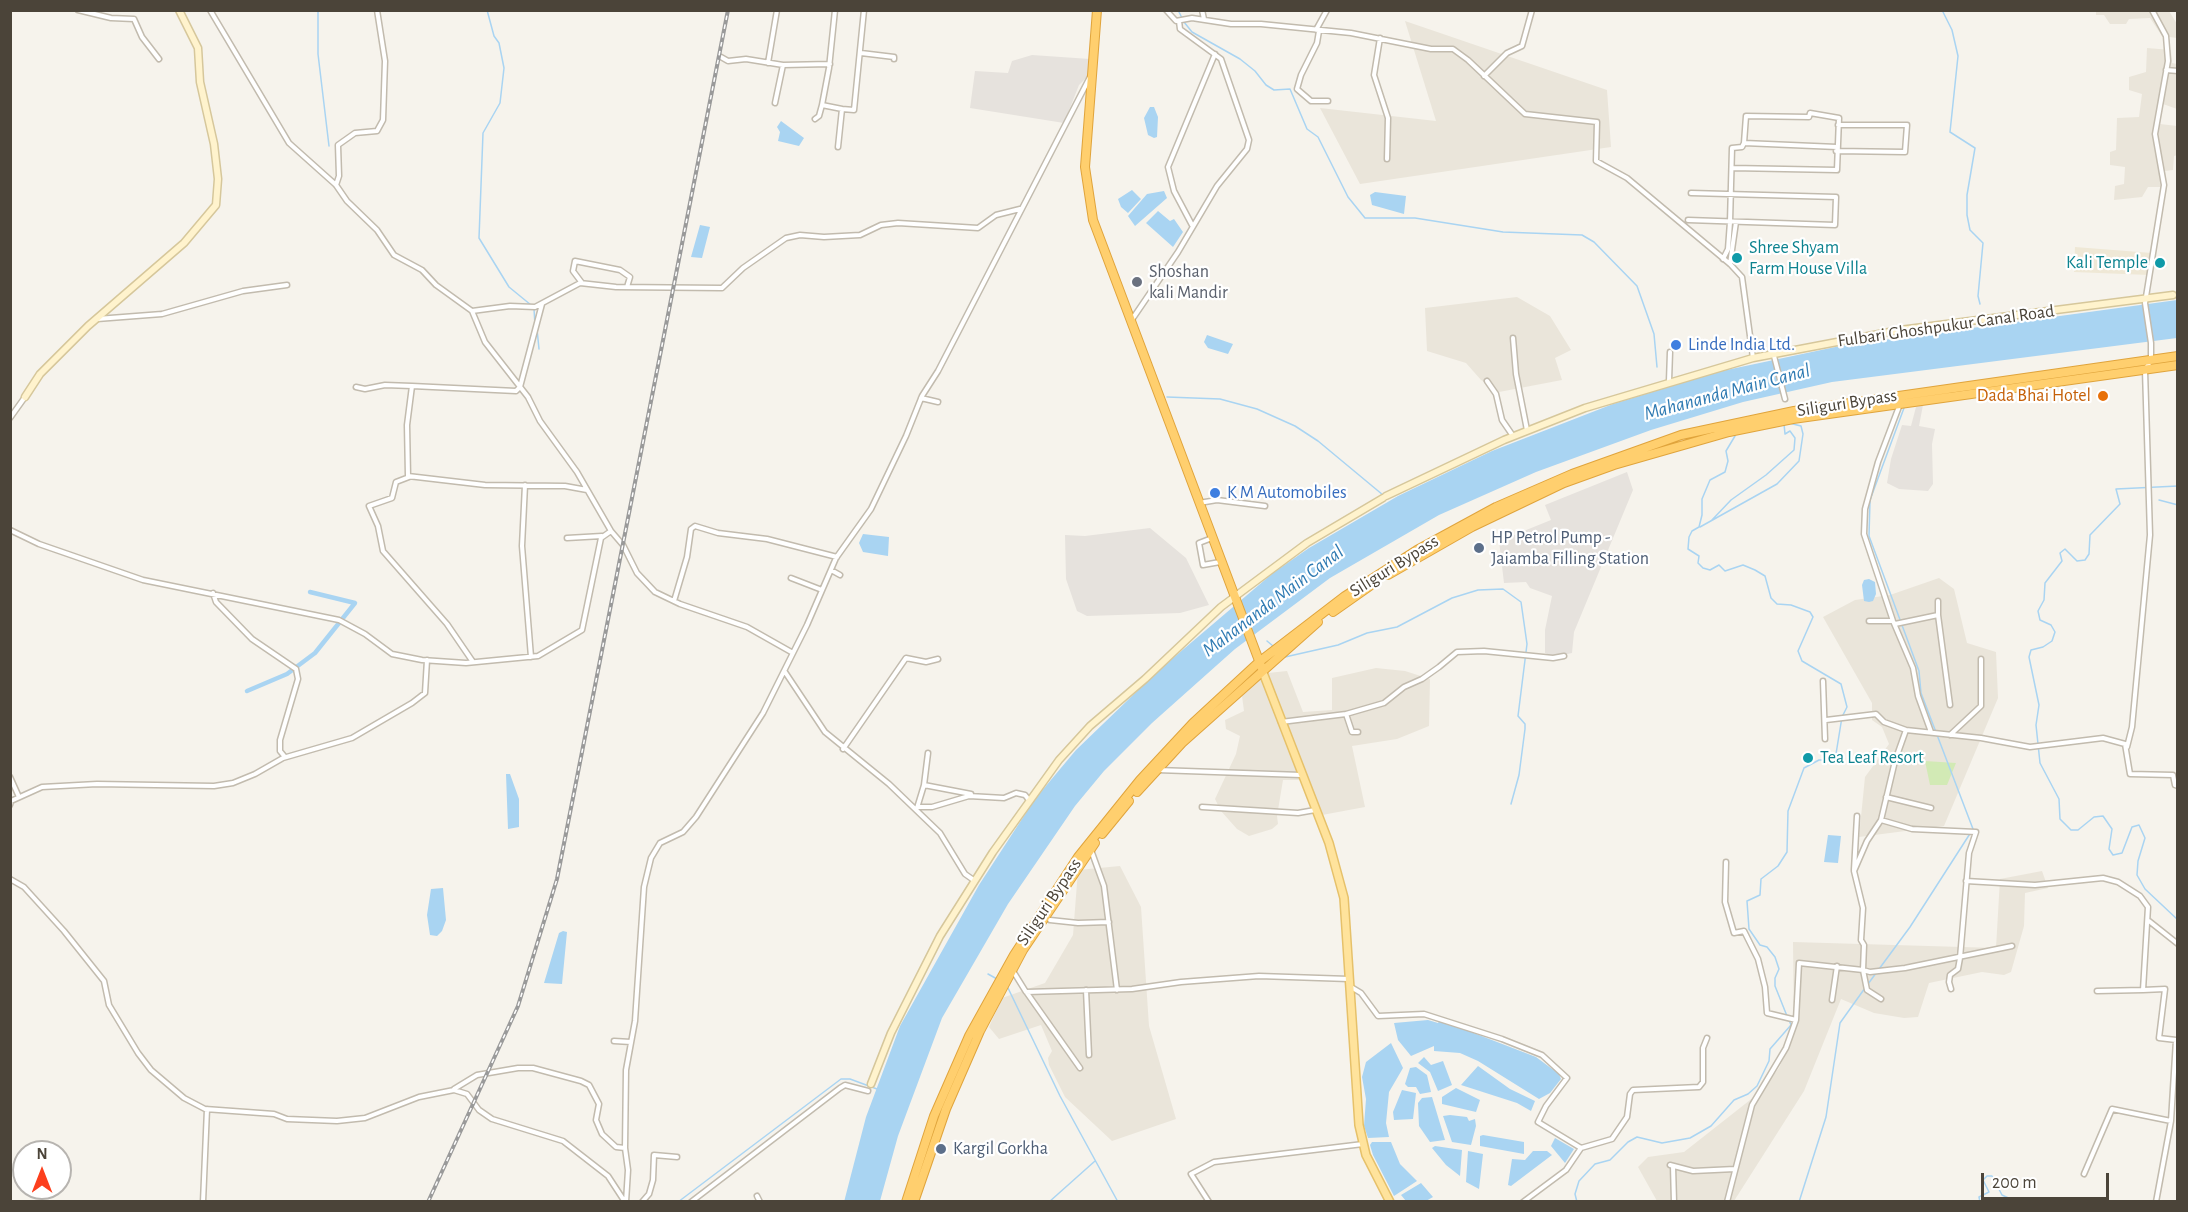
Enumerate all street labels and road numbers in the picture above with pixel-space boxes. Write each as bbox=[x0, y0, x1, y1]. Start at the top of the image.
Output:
street label: Fulbari Ghoshpukur Canal Road bbox=[1836, 300, 2056, 352]
street label: Siliguri Bypass bbox=[1796, 384, 1898, 422]
street label: Siliguri Bypass bbox=[1346, 530, 1442, 602]
street label: Siliguri Bypass bbox=[1012, 854, 1086, 950]

